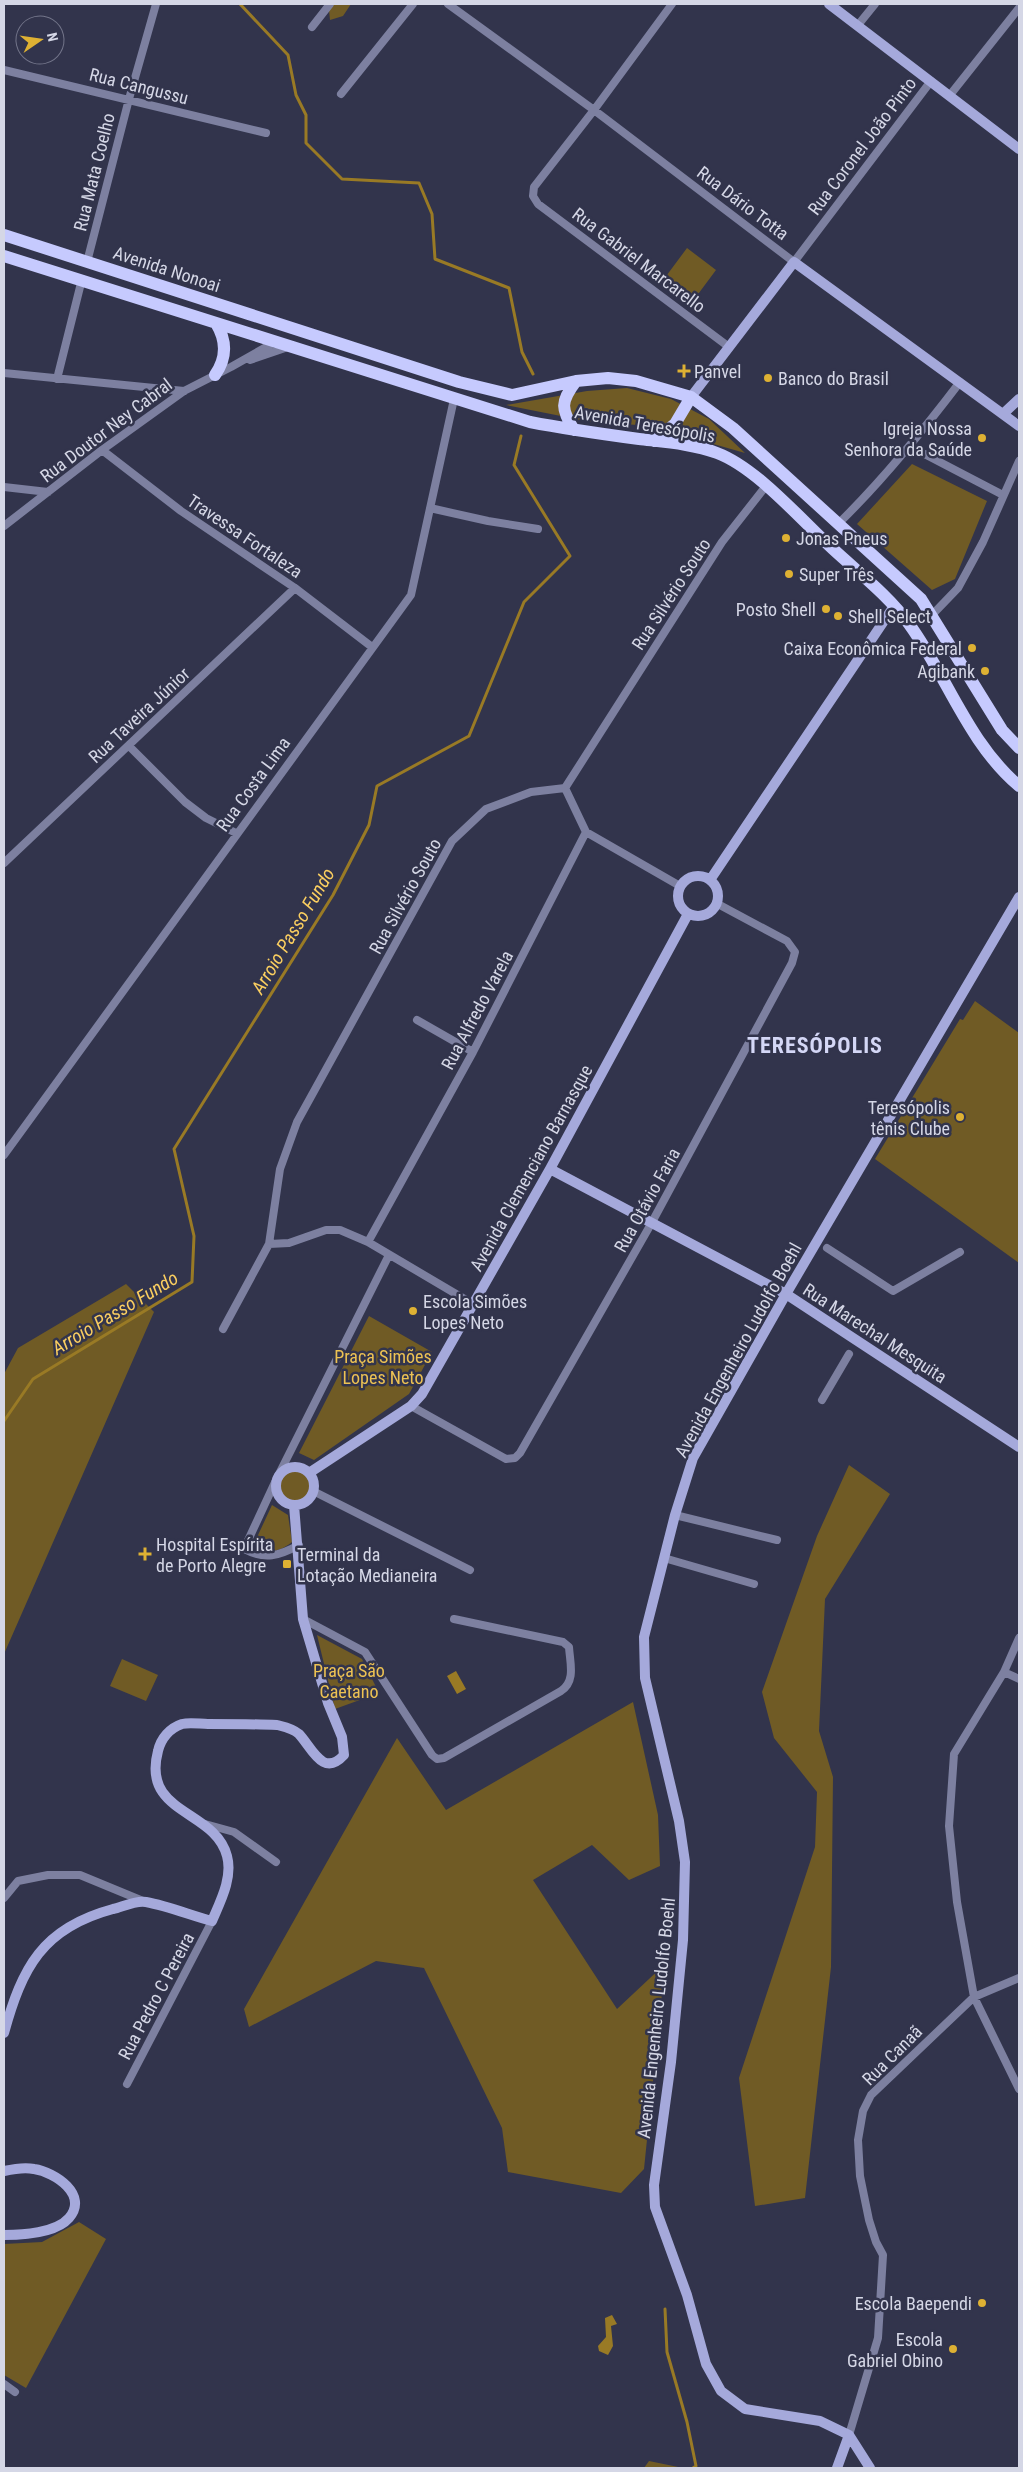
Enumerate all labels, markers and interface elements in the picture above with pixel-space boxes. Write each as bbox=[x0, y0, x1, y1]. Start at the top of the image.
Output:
north arrow bbox=[15, 15, 65, 65]
text: N bbox=[44, 31, 61, 43]
street label: Rua Cangussu bbox=[87, 64, 191, 108]
street label: Rua Coronel João Pinto bbox=[803, 73, 921, 219]
street label: Rua Mata Coelho bbox=[69, 111, 119, 233]
street label: Rua Dário Totta bbox=[693, 162, 793, 244]
street label: Rua Gabriel Marcarello bbox=[568, 203, 710, 317]
street label: Avenida Nonoai bbox=[111, 242, 223, 296]
place label: Panvel bbox=[694, 361, 741, 382]
marker: Panvel bbox=[678, 365, 690, 377]
place label: Banco do Brasil bbox=[778, 368, 889, 389]
marker: Banco do Brasil bbox=[762, 372, 774, 384]
street label: Rua Doutor Ney Cabral bbox=[36, 374, 176, 486]
street label: Avenida Teresópolis bbox=[573, 401, 717, 447]
place label: Igreja Nossa Senhora da Saúde bbox=[844, 418, 972, 460]
marker: Igreja Nossa Senhora da Saúde bbox=[976, 432, 988, 444]
street label: Travessa Fortaleza bbox=[184, 490, 306, 582]
place label: Jonas Pneus bbox=[796, 528, 887, 549]
marker: Jonas Pneus bbox=[780, 532, 792, 544]
street label: Rua Silvério Souto bbox=[627, 534, 715, 654]
place label: Super Três bbox=[799, 564, 874, 585]
marker: Super Três bbox=[783, 568, 795, 580]
place label: Posto Shell bbox=[736, 599, 816, 620]
marker: Posto Shell bbox=[820, 603, 832, 615]
place label: Shell Select bbox=[848, 606, 931, 627]
marker: Shell Select bbox=[832, 610, 844, 622]
place label: Caixa Econômica Federal bbox=[784, 638, 962, 659]
marker: Caixa Econômica Federal bbox=[966, 642, 978, 654]
place label: Agibank bbox=[917, 661, 975, 682]
street label: Rua Taveira Júnior bbox=[84, 663, 194, 767]
marker: Agibank bbox=[979, 665, 991, 677]
street label: Rua Costa Lima bbox=[212, 733, 294, 835]
street label: Rua Silvério Souto bbox=[365, 835, 445, 957]
water label: Arroio Passo Fundo bbox=[246, 864, 340, 999]
street label: Rua Alfredo Varela bbox=[437, 947, 517, 1073]
district label: TERESÓPOLIS bbox=[747, 1032, 883, 1058]
street label: Avenida Clemenciano Barnasque bbox=[465, 1061, 597, 1275]
place label: Teresópolis tênis Clube bbox=[868, 1097, 950, 1139]
marker: Teresópolis tênis Clube bbox=[954, 1111, 966, 1123]
street label: Rua Otávio Faria bbox=[610, 1144, 684, 1256]
street label: Avenida Engenheiro Ludolfo Boehl bbox=[670, 1239, 806, 1461]
water label: Arroio Passo Fundo bbox=[47, 1266, 182, 1360]
street label: Rua Marechal Mesquita bbox=[799, 1279, 951, 1387]
place label: Escola Simões Lopes Neto bbox=[423, 1291, 527, 1333]
marker: Escola Simões Lopes Neto bbox=[407, 1305, 419, 1317]
park label: Praça Simões Lopes Neto bbox=[334, 1346, 432, 1388]
place label: Hospital Espírita de Porto Alegre bbox=[156, 1534, 273, 1576]
place label: Terminal da Lotação Medianeira bbox=[297, 1544, 437, 1586]
marker: Hospital Espírita de Porto Alegre bbox=[138, 1547, 152, 1561]
marker: Terminal da Lotação Medianeira bbox=[281, 1558, 293, 1570]
park label: Praça São Caetano bbox=[313, 1660, 385, 1702]
street label: Avenida Engenheiro Ludolfo Boehl bbox=[633, 1897, 679, 2139]
street label: Rua Pedro C Pereira bbox=[114, 1929, 198, 2063]
street label: Rua Canaã bbox=[858, 2021, 926, 2089]
place label: Escola Baependi bbox=[855, 2293, 972, 2314]
marker: Escola Baependi bbox=[976, 2297, 988, 2309]
place label: Escola Gabriel Obino bbox=[847, 2329, 943, 2371]
marker: Escola Gabriel Obino bbox=[947, 2343, 959, 2355]

